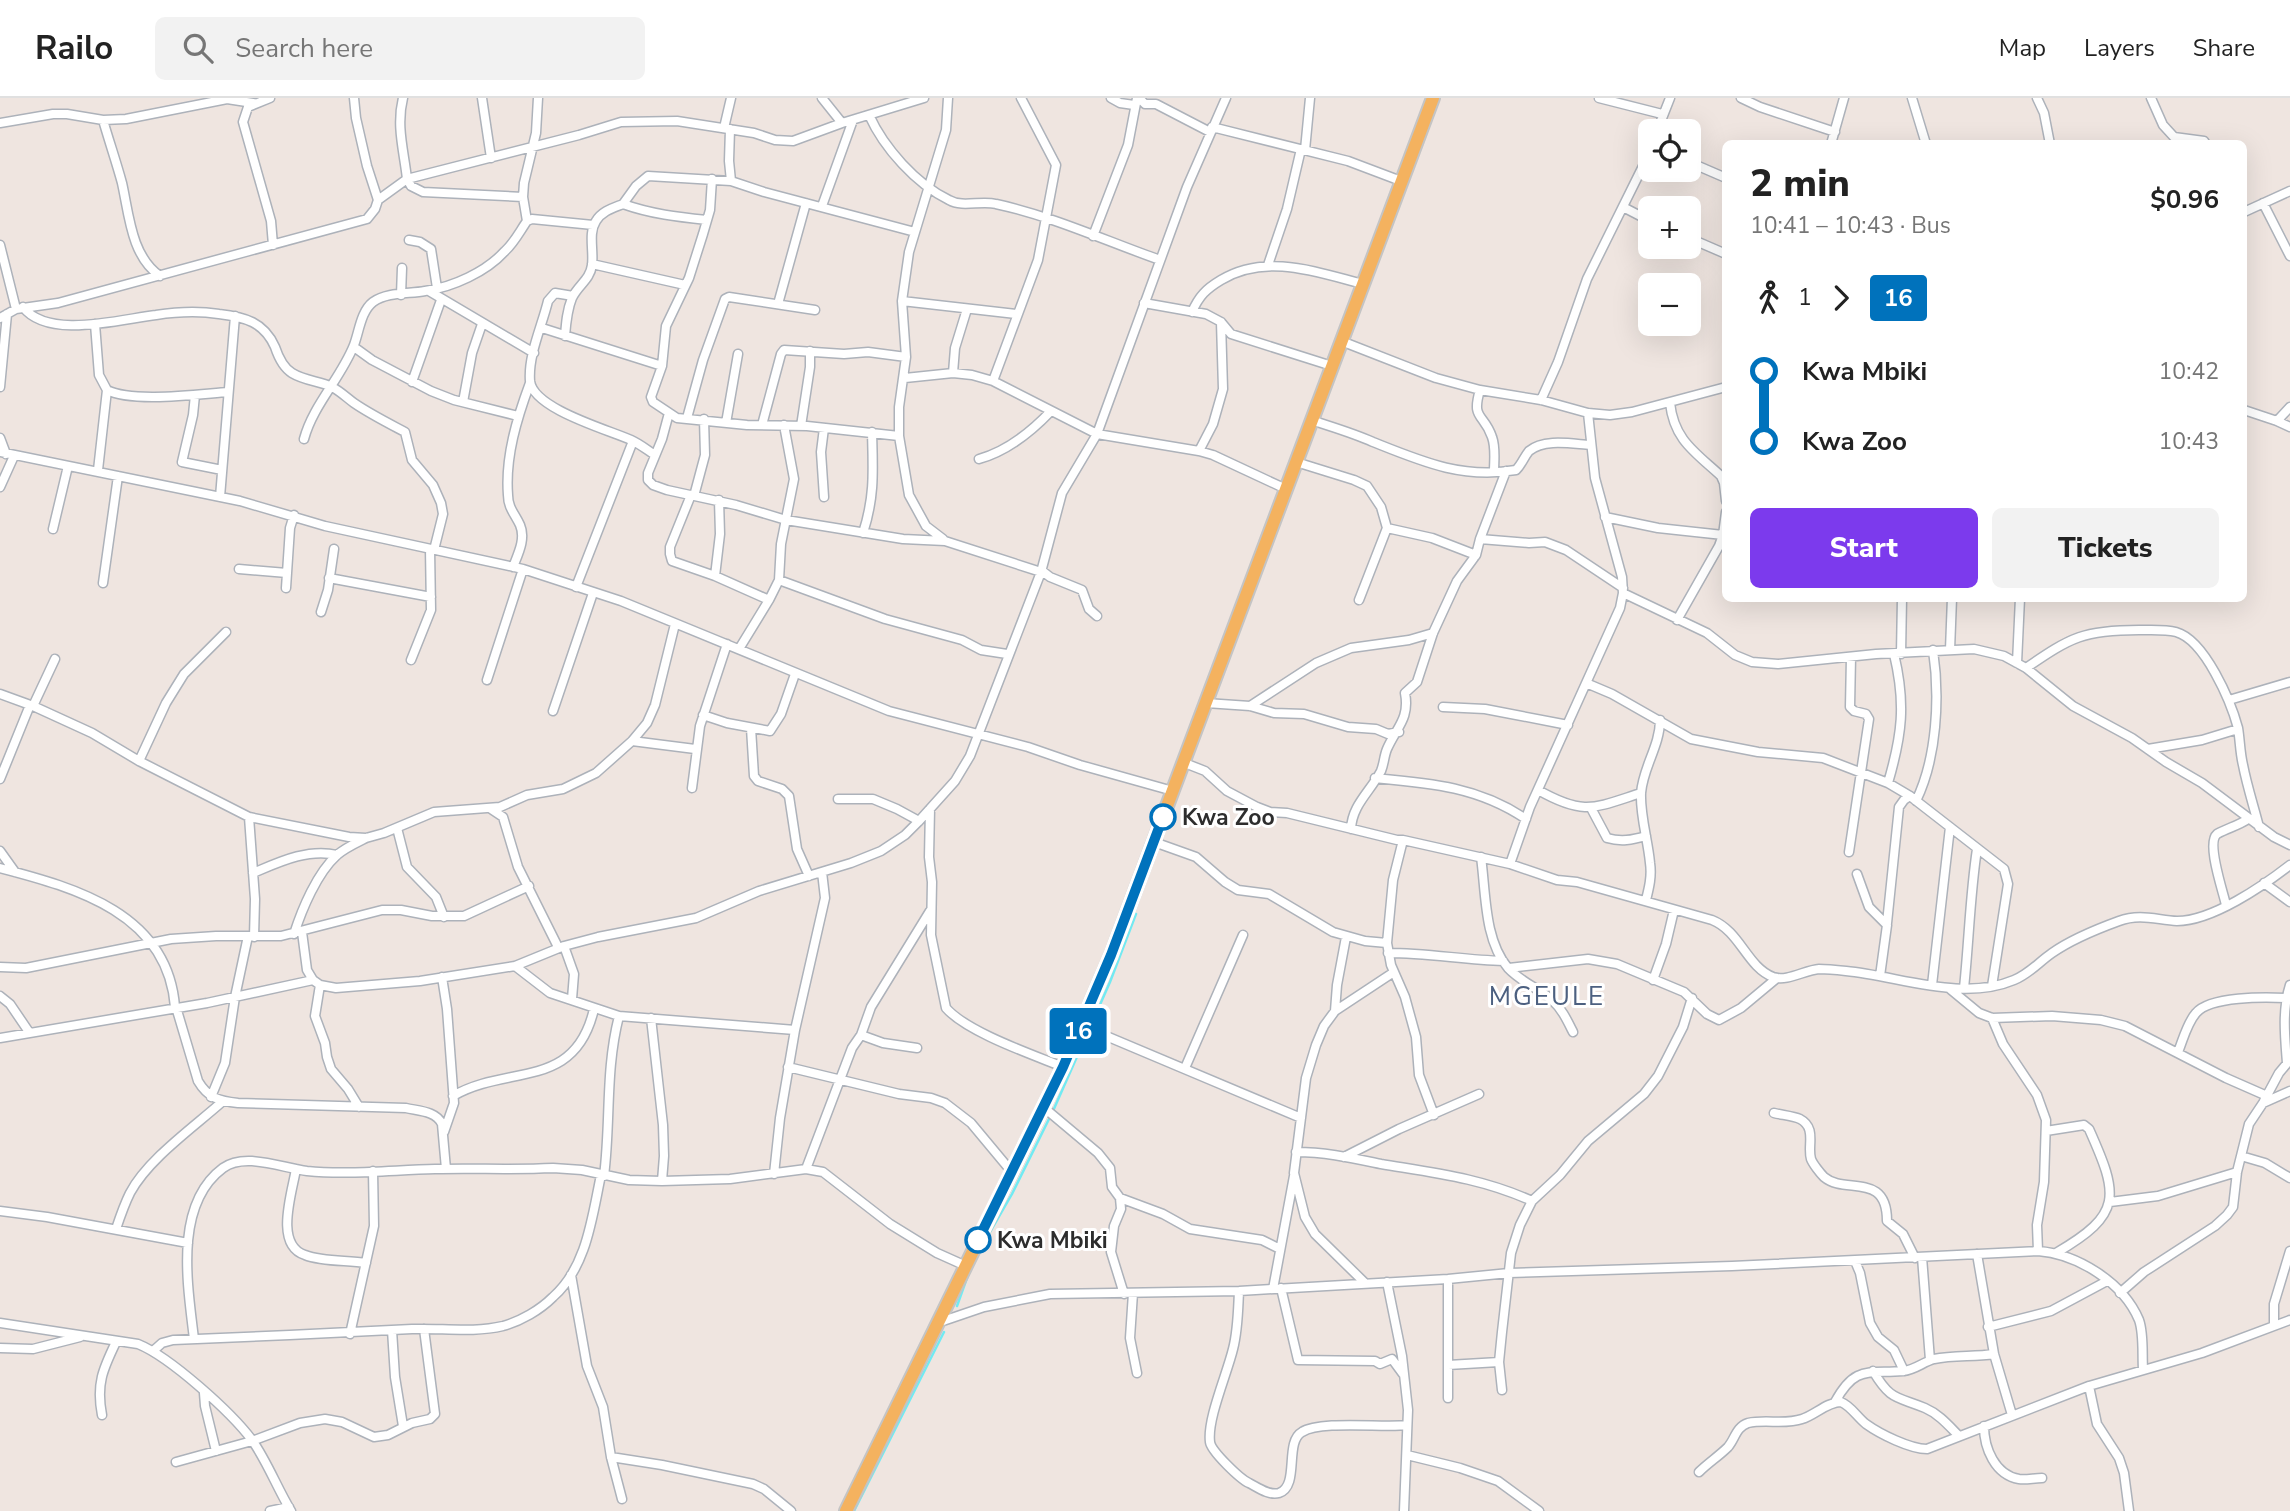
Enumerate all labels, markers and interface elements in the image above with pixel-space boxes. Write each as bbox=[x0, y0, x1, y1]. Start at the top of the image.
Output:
search box bbox=[155, 17, 645, 80]
text: Railo bbox=[35, 26, 113, 71]
icon: search bbox=[179, 29, 217, 67]
text: Search here bbox=[235, 31, 373, 66]
text: Map bbox=[1999, 32, 2046, 64]
text: Layers bbox=[2084, 32, 2155, 64]
text: Share bbox=[2193, 32, 2255, 64]
map controls bbox=[1638, 119, 1701, 336]
button: locate bbox=[1638, 119, 1701, 182]
text: 2 min bbox=[1750, 158, 1850, 209]
text: $0.96 bbox=[2150, 182, 2219, 217]
button: + bbox=[1638, 196, 1701, 259]
text: 10:41 – 10:43 · Bus bbox=[1750, 210, 1951, 241]
button: − bbox=[1638, 273, 1701, 336]
icon: walk bbox=[1750, 279, 1788, 317]
icon: forward bbox=[1822, 279, 1860, 317]
text: 1 bbox=[1798, 282, 1812, 313]
text: 16 bbox=[1884, 282, 1913, 314]
text: Kwa Mbiki bbox=[1802, 354, 1927, 389]
text: 10:42 bbox=[2159, 356, 2219, 387]
text: Kwa Zoo bbox=[1802, 424, 1907, 459]
text: 10:43 bbox=[2159, 426, 2219, 457]
button: Start bbox=[1750, 508, 1978, 588]
button: Tickets bbox=[1992, 508, 2219, 588]
place label: Kwa Zoo bbox=[1182, 802, 1275, 833]
marker: Kwa Zoo bbox=[1150, 804, 1176, 830]
district label: MGEULE bbox=[1489, 979, 1605, 1014]
line badge: 16 bbox=[1046, 1008, 1110, 1054]
text: 16 bbox=[1064, 1015, 1092, 1047]
place label: Kwa Mbiki bbox=[997, 1225, 1108, 1256]
marker: Kwa Mbiki bbox=[965, 1227, 991, 1253]

